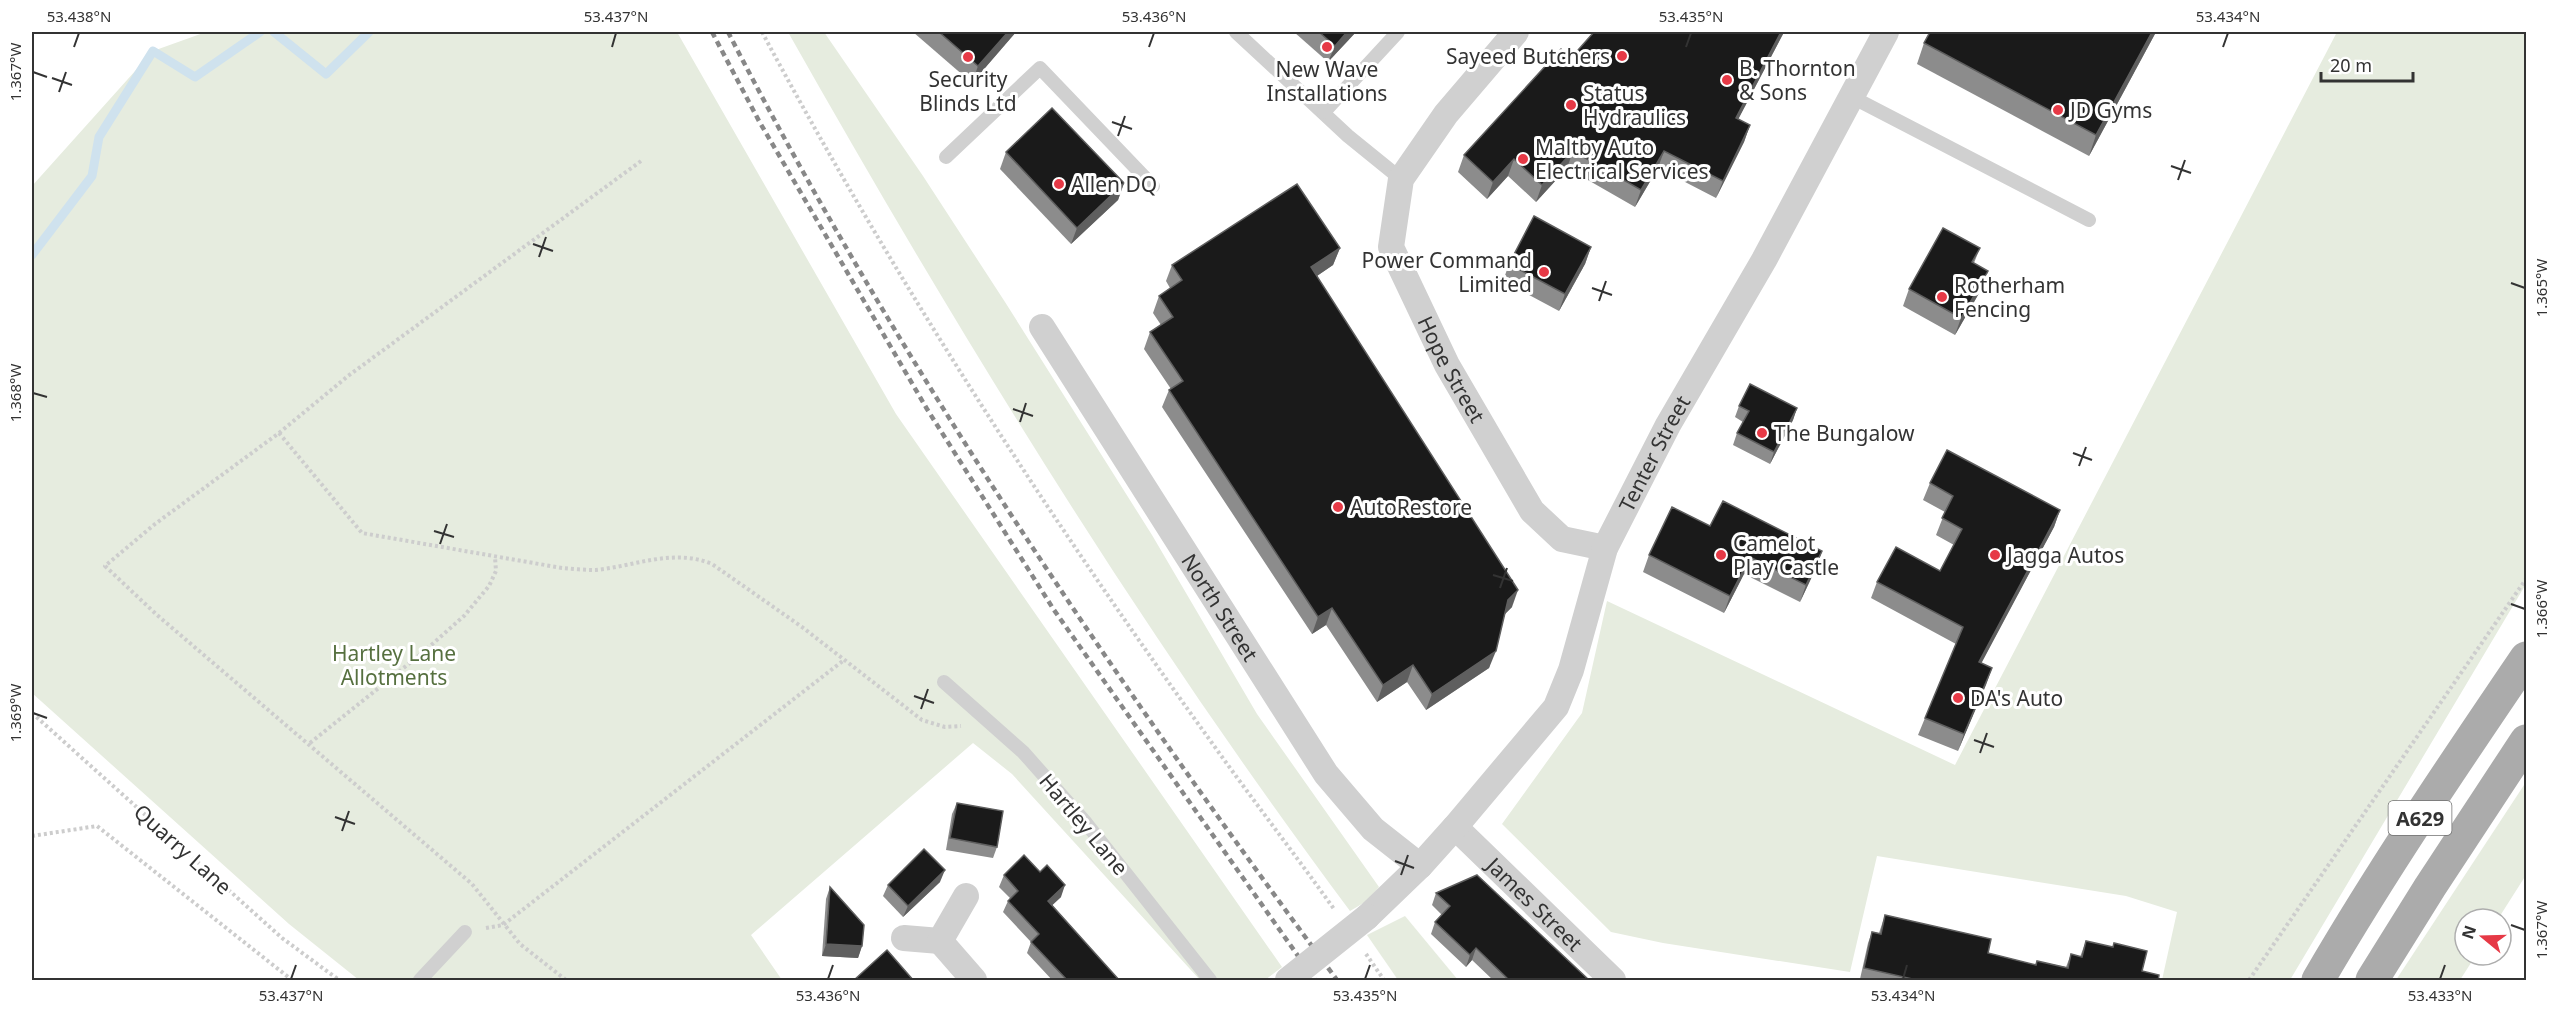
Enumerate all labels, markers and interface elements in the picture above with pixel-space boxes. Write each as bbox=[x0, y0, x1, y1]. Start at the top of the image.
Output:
text: 53.438°N bbox=[47, 6, 111, 26]
text: 53.437°N bbox=[584, 6, 648, 26]
text: 53.436°N bbox=[1122, 6, 1186, 26]
text: 53.435°N bbox=[1659, 6, 1723, 26]
text: 53.434°N bbox=[2196, 6, 2260, 26]
marker: New Wave Installations bbox=[1320, 40, 1334, 54]
place label: Sayeed Butchers bbox=[1446, 42, 1610, 70]
text: 1.367°W bbox=[5, 43, 25, 101]
scale bar bbox=[2321, 45, 2412, 83]
marker: Sayeed Butchers bbox=[1615, 49, 1629, 63]
marker: Security Blinds Ltd bbox=[961, 50, 975, 64]
text: 20 m bbox=[2330, 53, 2372, 77]
place label: B. Thornton & Sons bbox=[1739, 54, 1856, 106]
place label: New Wave Installations bbox=[1267, 55, 1387, 107]
place label: Security Blinds Ltd bbox=[919, 65, 1017, 117]
marker: B. Thornton & Sons bbox=[1720, 73, 1734, 87]
place label: Status Hydraulics bbox=[1583, 79, 1686, 131]
place label: JD Gyms bbox=[2068, 96, 2152, 124]
marker: Status Hydraulics bbox=[1564, 98, 1578, 112]
marker: JD Gyms bbox=[2051, 103, 2065, 117]
place label: Maltby Auto Electrical Services bbox=[1535, 133, 1709, 185]
marker: Maltby Auto Electrical Services bbox=[1516, 152, 1530, 166]
place label: Allen DQ bbox=[1071, 170, 1157, 198]
marker: Allen DQ bbox=[1052, 177, 1066, 191]
place label: Power Command Limited bbox=[1362, 246, 1532, 298]
text: 1.365°W bbox=[2531, 259, 2551, 317]
marker: Power Command Limited bbox=[1537, 265, 1551, 279]
place label: Rotherham Fencing bbox=[1954, 271, 2065, 323]
marker: Rotherham Fencing bbox=[1935, 290, 1949, 304]
street label: Hope Street bbox=[1412, 311, 1492, 428]
text: 1.368°W bbox=[5, 364, 25, 422]
street label: Tenter Street bbox=[1612, 390, 1696, 516]
place label: The Bungalow bbox=[1774, 419, 1915, 447]
marker: The Bungalow bbox=[1755, 426, 1769, 440]
place label: AutoRestore bbox=[1350, 493, 1472, 521]
marker: AutoRestore bbox=[1331, 500, 1345, 514]
place label: Camelot Play Castle bbox=[1733, 529, 1839, 581]
place label: Jagga Autos bbox=[2005, 541, 2124, 569]
street label: North Street bbox=[1175, 548, 1265, 667]
marker: Camelot Play Castle bbox=[1714, 548, 1728, 562]
marker: Jagga Autos bbox=[1988, 548, 2002, 562]
text: 1.366°W bbox=[2531, 580, 2551, 638]
park label: Hartley Lane Allotments bbox=[332, 639, 456, 691]
text: 1.369°W bbox=[5, 684, 25, 742]
place label: DA's Auto bbox=[1970, 684, 2063, 712]
marker: DA's Auto bbox=[1951, 691, 1965, 705]
street label: Hartley Lane bbox=[1033, 767, 1135, 881]
street label: Quarry Lane bbox=[128, 798, 238, 900]
road number: A629 bbox=[2388, 801, 2452, 835]
street label: James Street bbox=[1479, 850, 1589, 957]
text: 1.367°W bbox=[2531, 901, 2551, 959]
north arrow bbox=[2453, 907, 2513, 967]
text: N bbox=[2456, 922, 2481, 942]
text: 53.437°N bbox=[259, 985, 323, 1005]
text: 53.436°N bbox=[796, 985, 860, 1005]
text: 53.435°N bbox=[1333, 985, 1397, 1005]
text: 53.434°N bbox=[1871, 985, 1935, 1005]
text: 53.433°N bbox=[2408, 985, 2472, 1005]

